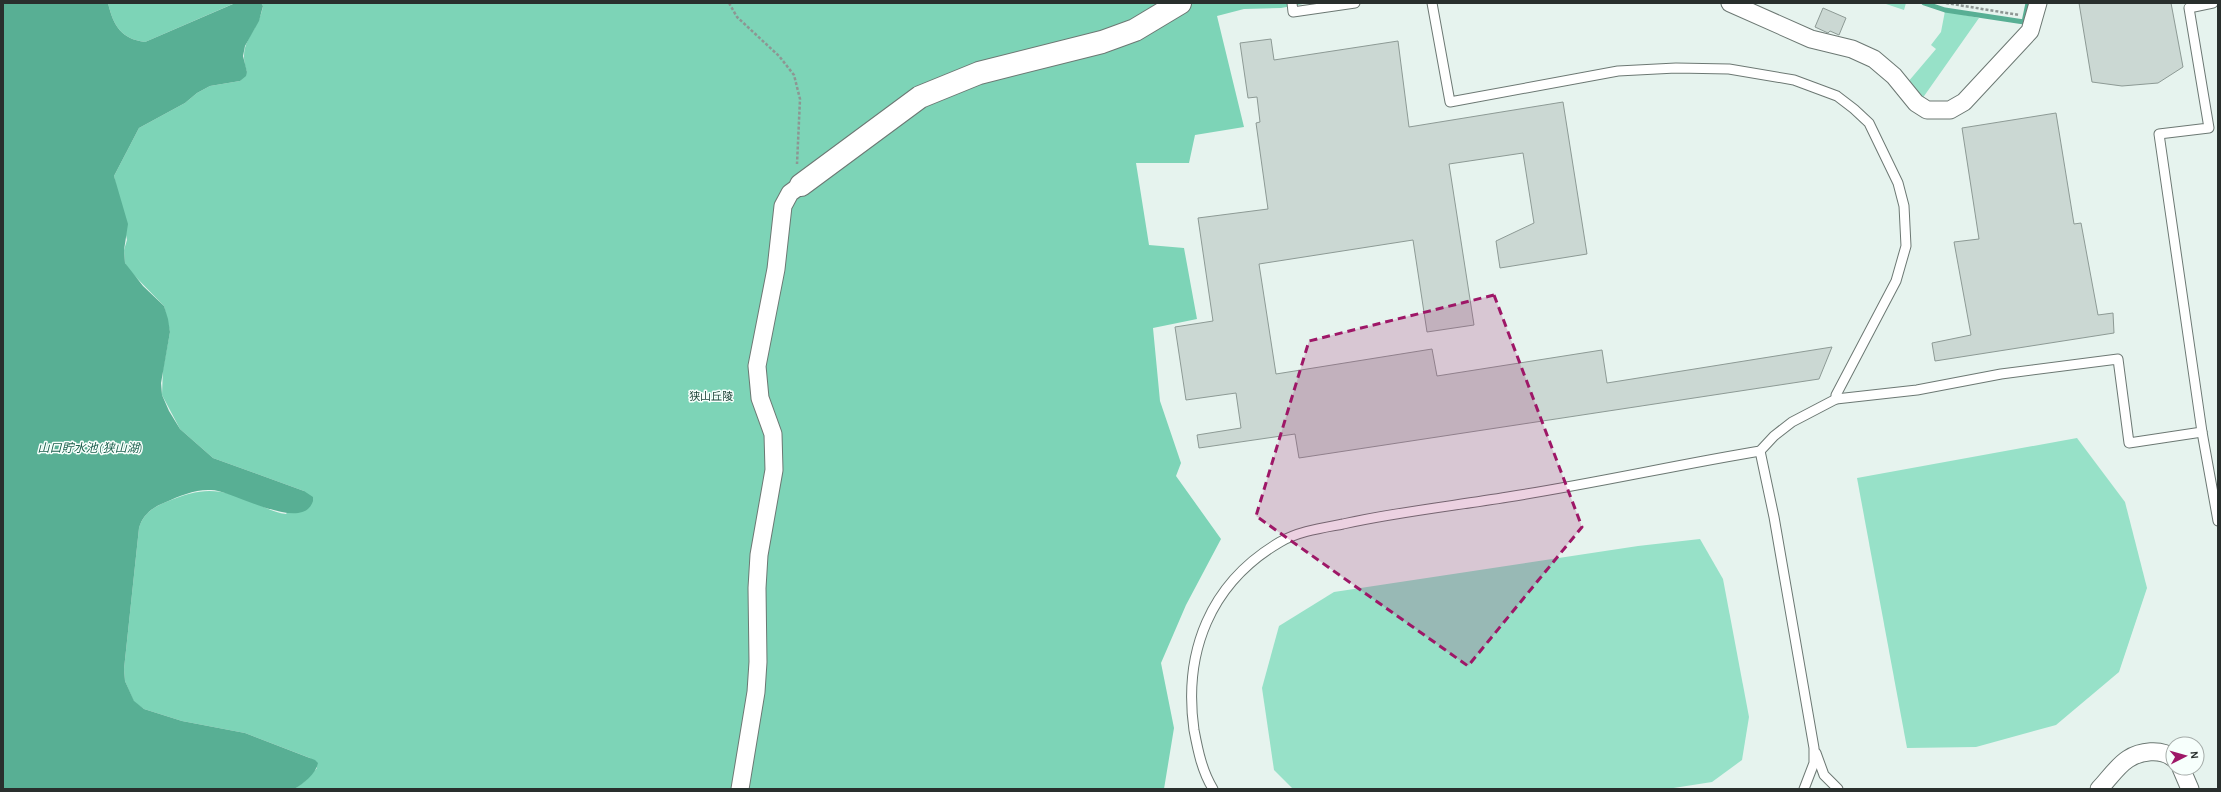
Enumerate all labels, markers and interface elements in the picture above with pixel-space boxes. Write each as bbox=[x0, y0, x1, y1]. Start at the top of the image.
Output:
park label: 狭山丘陵 bbox=[689, 390, 733, 402]
water label: 山口貯水池 (狭山湖) bbox=[38, 441, 142, 454]
north arrow bbox=[2165, 736, 2205, 776]
text: N bbox=[2189, 751, 2200, 759]

